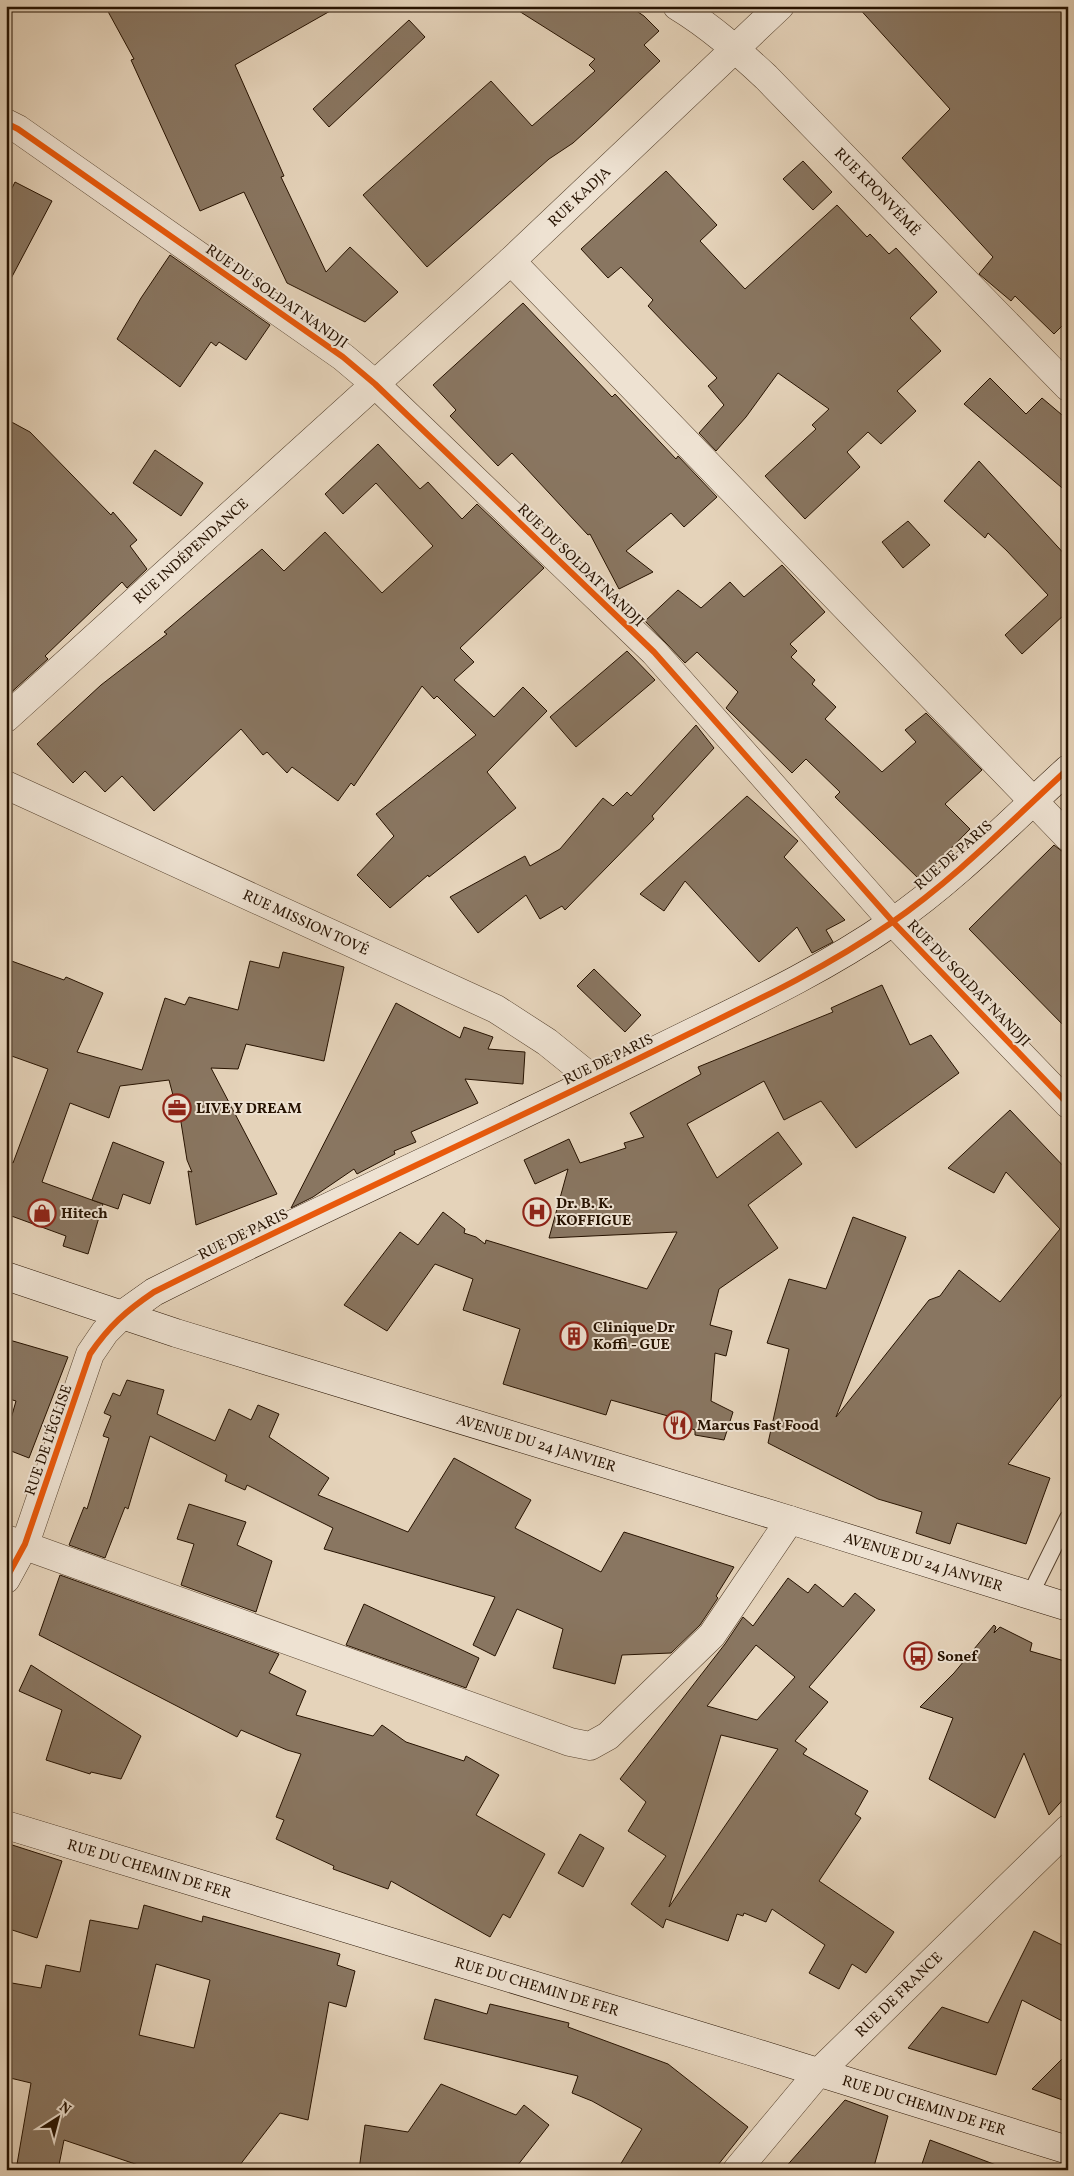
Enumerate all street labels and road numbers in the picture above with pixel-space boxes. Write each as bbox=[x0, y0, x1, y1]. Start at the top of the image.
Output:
street label: RUE KPONVÉMÉ bbox=[829, 144, 924, 241]
street label: RUE KADJA bbox=[544, 162, 617, 232]
street label: RUE DU SOLDAT NANDJI bbox=[201, 240, 352, 354]
street label: RUE INDÉPENDANCE bbox=[129, 494, 254, 610]
street label: RUE DU SOLDAT NANDJI bbox=[512, 500, 648, 632]
street label: RUE DE PARIS bbox=[910, 816, 998, 896]
street label: RUE MISSION TOVÉ bbox=[239, 886, 372, 962]
street label: RUE DU SOLDAT NANDJI bbox=[902, 916, 1034, 1052]
street label: RUE DE PARIS bbox=[560, 1029, 657, 1091]
street label: RUE DE PARIS bbox=[195, 1204, 292, 1266]
street label: RUE DE L'ÉGLISE bbox=[21, 1382, 78, 1499]
street label: AVENUE DU 24 JANVIER bbox=[453, 1410, 618, 1478]
street label: AVENUE DU 24 JANVIER bbox=[841, 1528, 1005, 1598]
street label: RUE DU CHEMIN DE FER bbox=[64, 1835, 234, 1905]
street label: RUE DE FRANCE bbox=[851, 1948, 948, 2043]
street label: RUE DU CHEMIN DE FER bbox=[452, 1953, 621, 2023]
street label: RUE DU CHEMIN DE FER bbox=[839, 2071, 1008, 2142]

